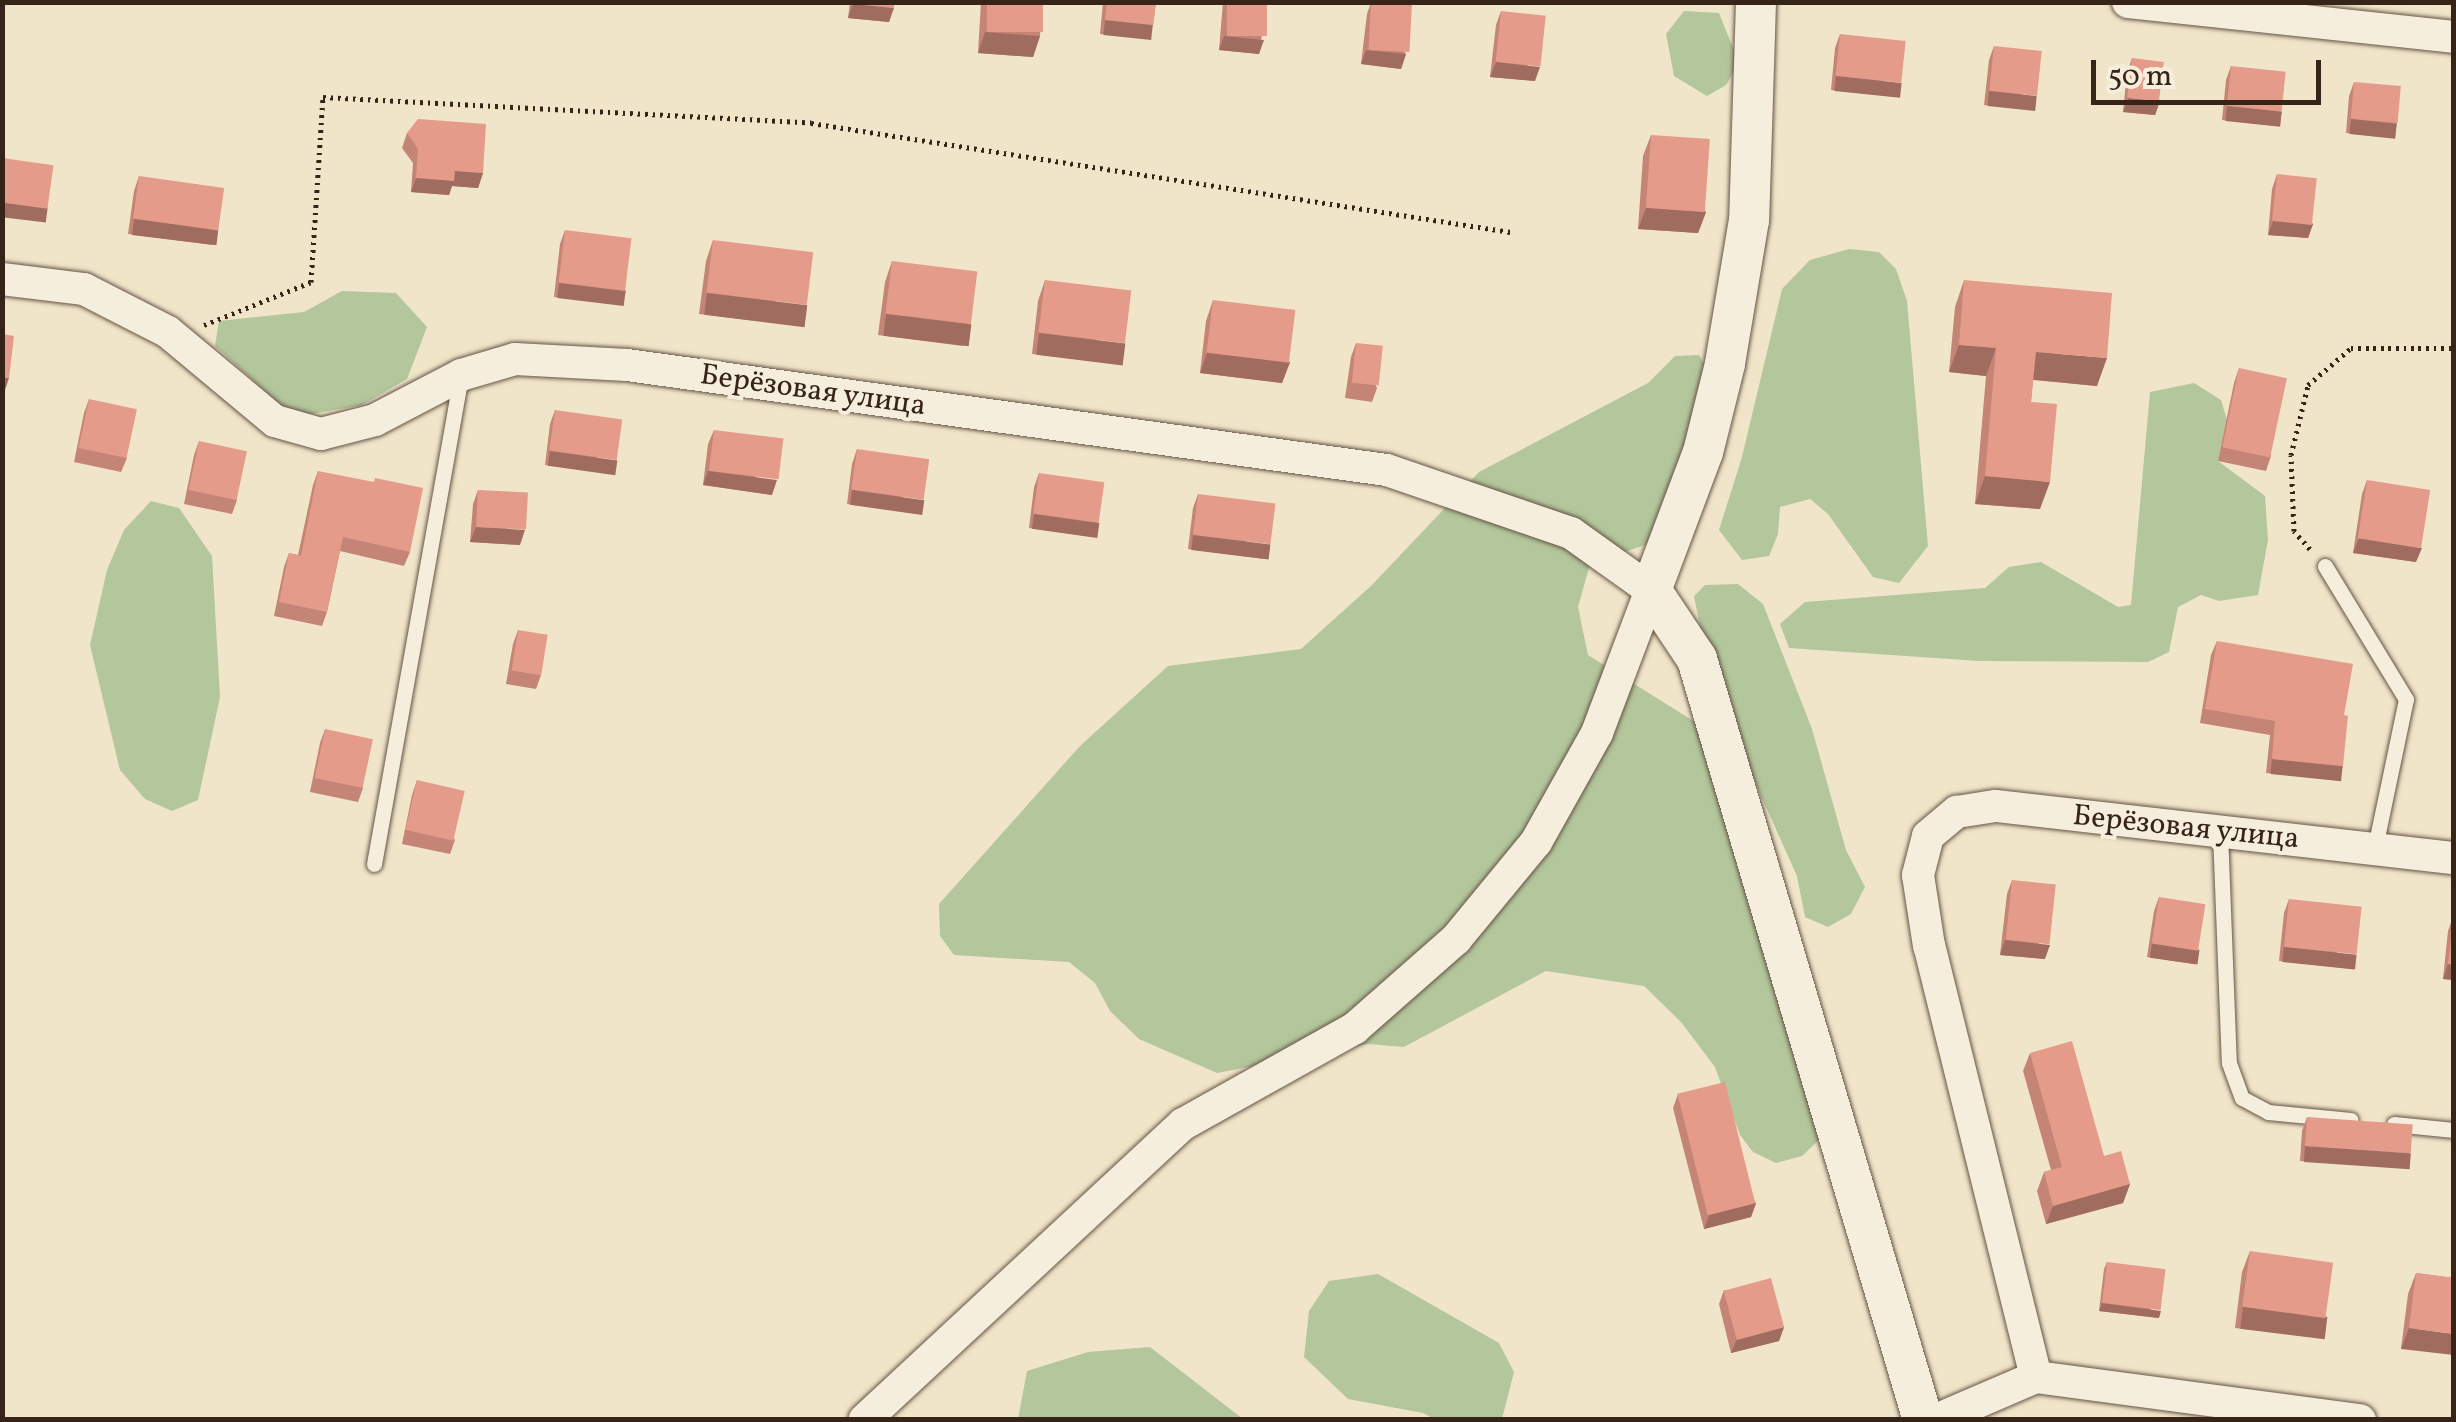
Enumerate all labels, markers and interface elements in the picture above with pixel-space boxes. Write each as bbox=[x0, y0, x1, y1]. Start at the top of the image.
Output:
scale bar bbox=[2096, 40, 2326, 102]
text: 50 m bbox=[2108, 56, 2172, 98]
street label: Берёзовая улица bbox=[697, 357, 929, 425]
street label: Берёзовая улица bbox=[2071, 798, 2301, 858]

